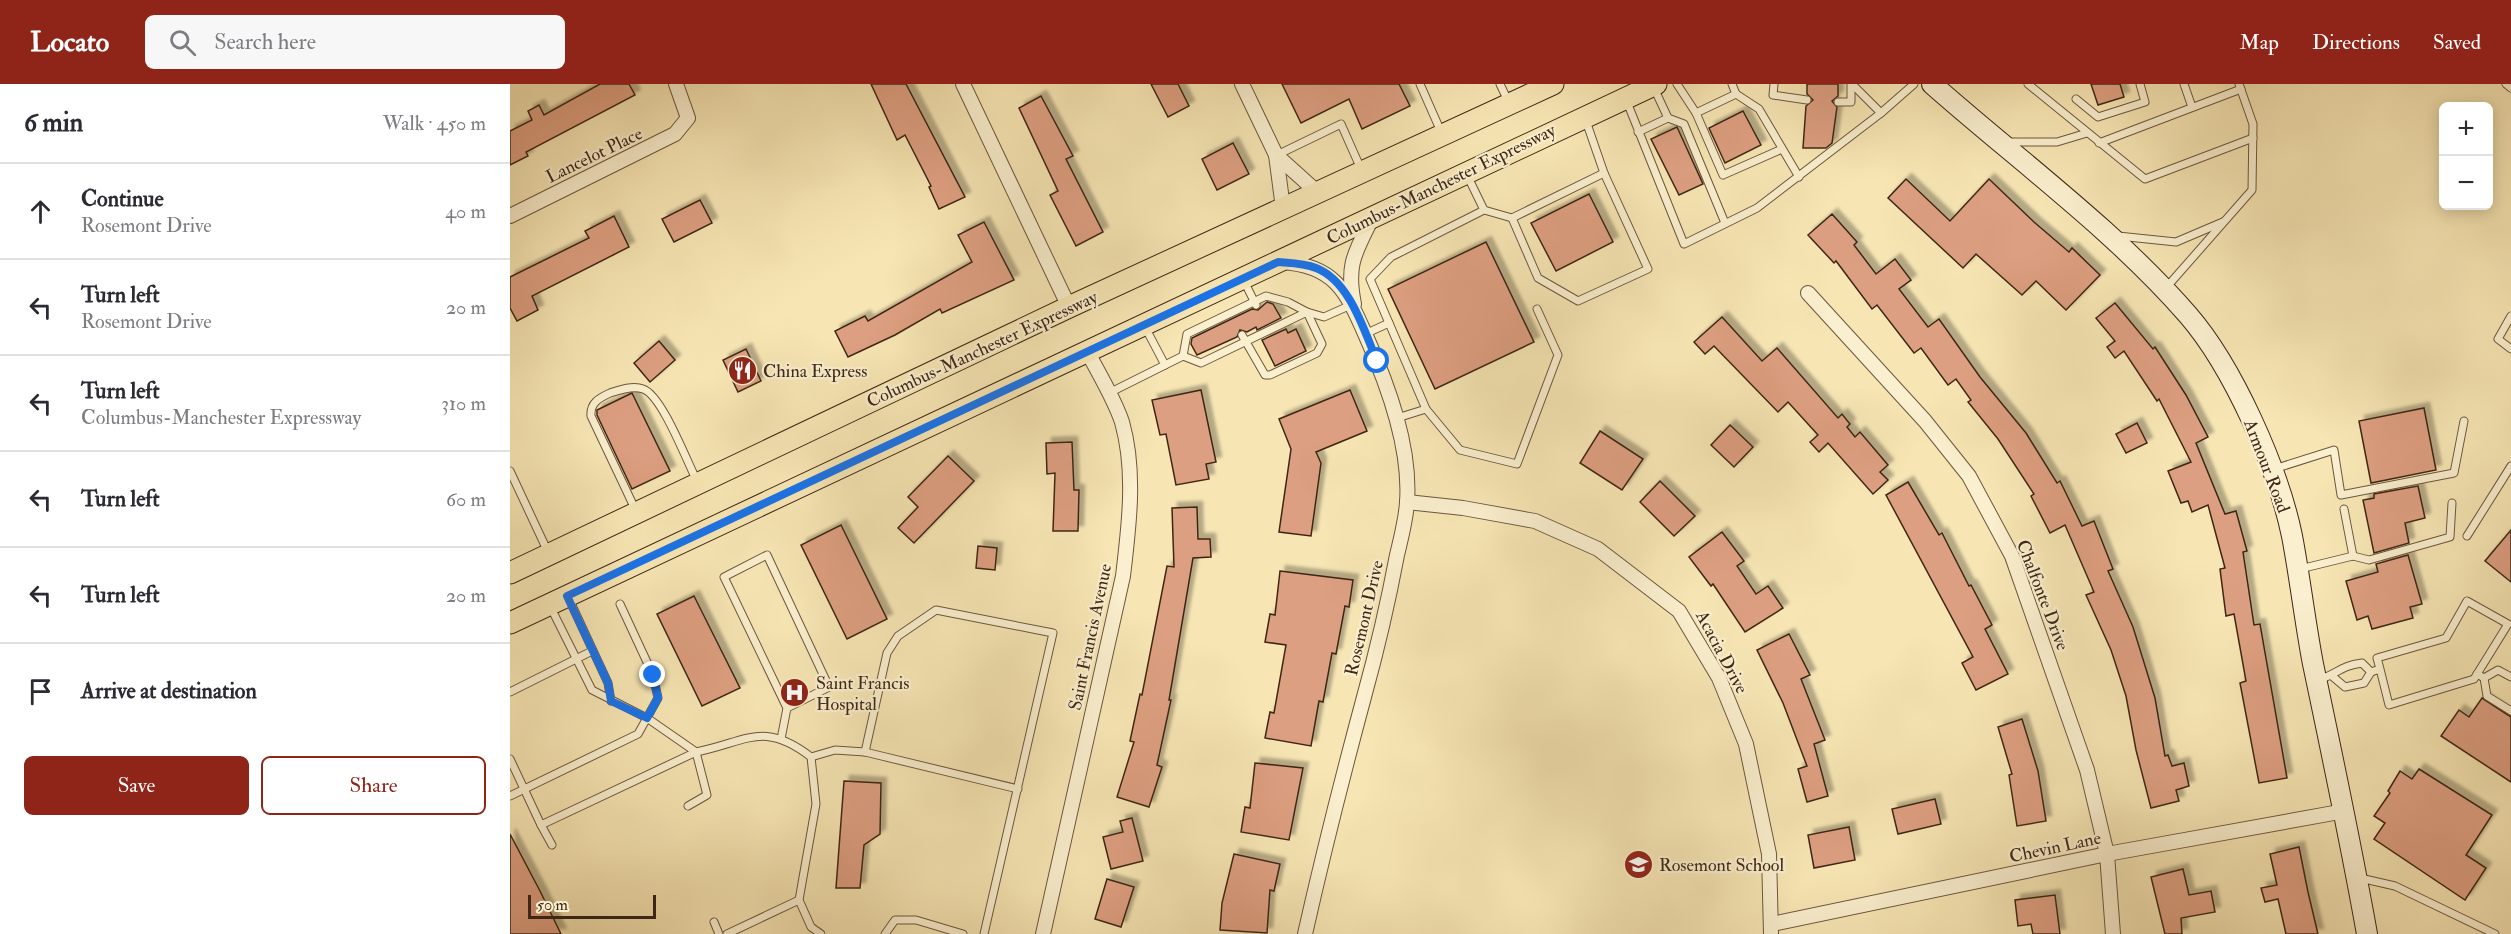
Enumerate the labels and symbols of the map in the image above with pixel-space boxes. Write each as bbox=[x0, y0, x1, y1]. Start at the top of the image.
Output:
street label: Columbus-Manchester Expressway bbox=[1323, 118, 1561, 250]
street label: Lancelot Place bbox=[542, 122, 647, 189]
street label: Columbus-Manchester Expressway bbox=[863, 285, 1102, 413]
route start bbox=[1363, 347, 1389, 373]
restaurant icon: China Express bbox=[726, 355, 758, 387]
place label: China Express bbox=[763, 360, 867, 383]
street label: Armour Road bbox=[2238, 415, 2295, 516]
street label: Chalfonte Drive bbox=[2011, 537, 2074, 654]
street label: Rosemont Drive bbox=[1340, 558, 1389, 678]
street label: Saint Francis Avenue bbox=[1064, 561, 1117, 713]
street label: Acacia Drive bbox=[1690, 606, 1753, 698]
route end bbox=[639, 661, 665, 687]
place label: Saint Francis Hospital bbox=[816, 672, 909, 716]
hospital icon: Saint Francis Hospital bbox=[779, 677, 811, 709]
street label: Chevin Lane bbox=[2007, 826, 2103, 868]
school or university icon: Rosemont School bbox=[1622, 849, 1654, 881]
place label: Rosemont School bbox=[1659, 854, 1784, 877]
scale bar bbox=[528, 892, 656, 920]

